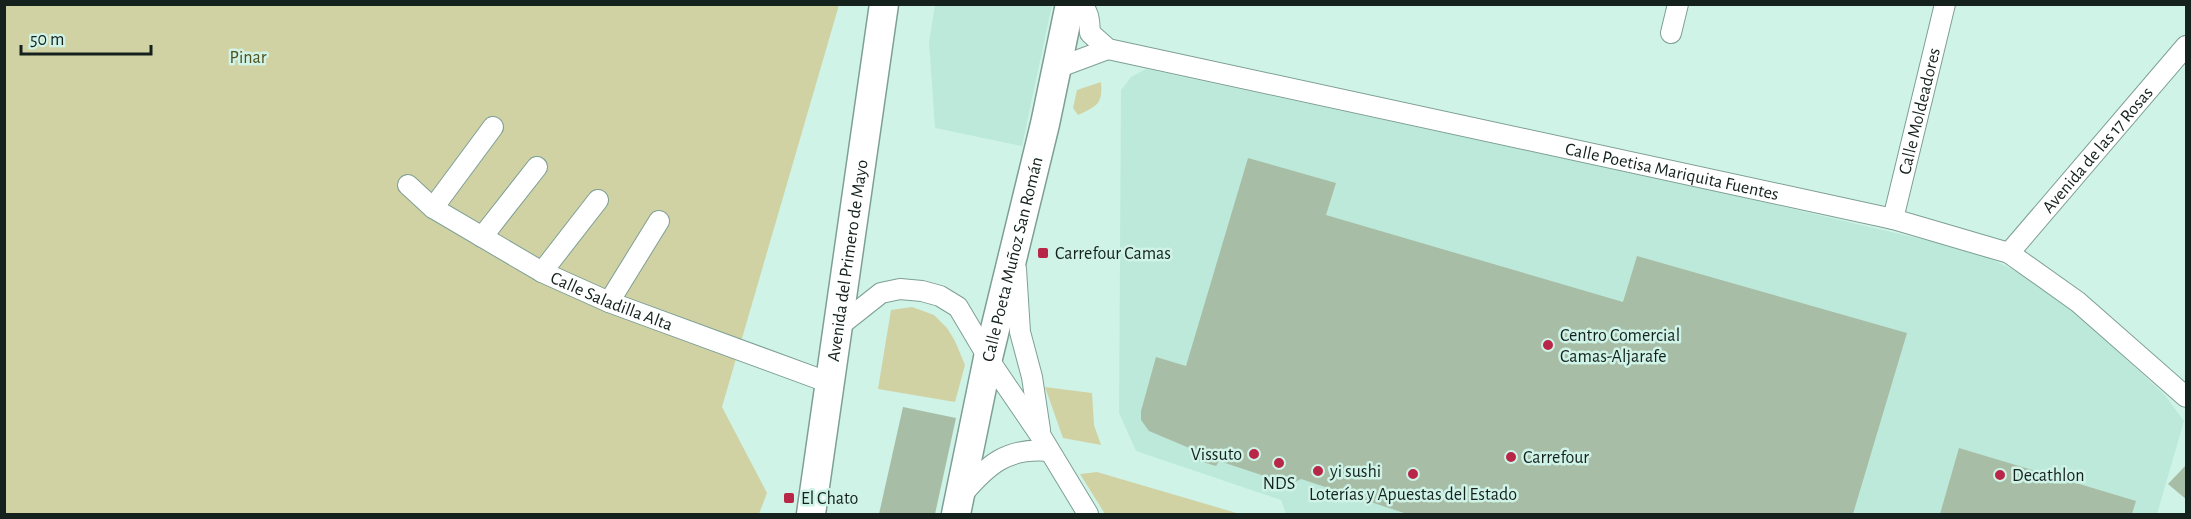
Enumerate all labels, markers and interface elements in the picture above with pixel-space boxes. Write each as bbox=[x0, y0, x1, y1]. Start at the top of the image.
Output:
scale bar bbox=[21, 18, 152, 56]
text: 50 m bbox=[30, 31, 64, 49]
street label: Calle Moldeadores bbox=[1896, 46, 1944, 177]
park label: Pinar bbox=[230, 49, 267, 67]
street label: Avenida de las 17 Rosas bbox=[2039, 84, 2157, 217]
street label: Calle Poetisa Mariquita Fuentes bbox=[1563, 140, 1780, 204]
street label: Calle Poeta Muñoz San Román bbox=[979, 155, 1047, 364]
street label: Avenida del Primero de Mayo bbox=[825, 158, 872, 363]
place label: Carrefour Camas bbox=[1055, 245, 1171, 263]
marker: Carrefour Camas bbox=[1036, 246, 1050, 260]
street label: Calle Saladilla Alta bbox=[548, 269, 675, 335]
place label: Centro Comercial Camas-Aljarafe bbox=[1560, 327, 1680, 366]
marker: Centro Comercial Camas-Aljarafe bbox=[1541, 338, 1555, 352]
place label: Vissuto bbox=[1191, 446, 1242, 464]
marker: Vissuto bbox=[1247, 447, 1261, 461]
place label: Carrefour bbox=[1523, 449, 1589, 467]
marker: Carrefour bbox=[1504, 450, 1518, 464]
marker: NDS bbox=[1272, 456, 1286, 470]
place label: yi sushi bbox=[1329, 463, 1381, 481]
marker: yi sushi bbox=[1311, 464, 1325, 478]
marker: Loterías y Apuestas del Estado bbox=[1406, 467, 1420, 481]
place label: Decathlon bbox=[2012, 467, 2085, 485]
marker: Decathlon bbox=[1993, 468, 2007, 482]
place label: NDS bbox=[1263, 475, 1295, 493]
place label: Loterías y Apuestas del Estado bbox=[1309, 486, 1517, 504]
place label: El Chato bbox=[801, 490, 859, 508]
marker: El Chato bbox=[782, 491, 796, 505]

